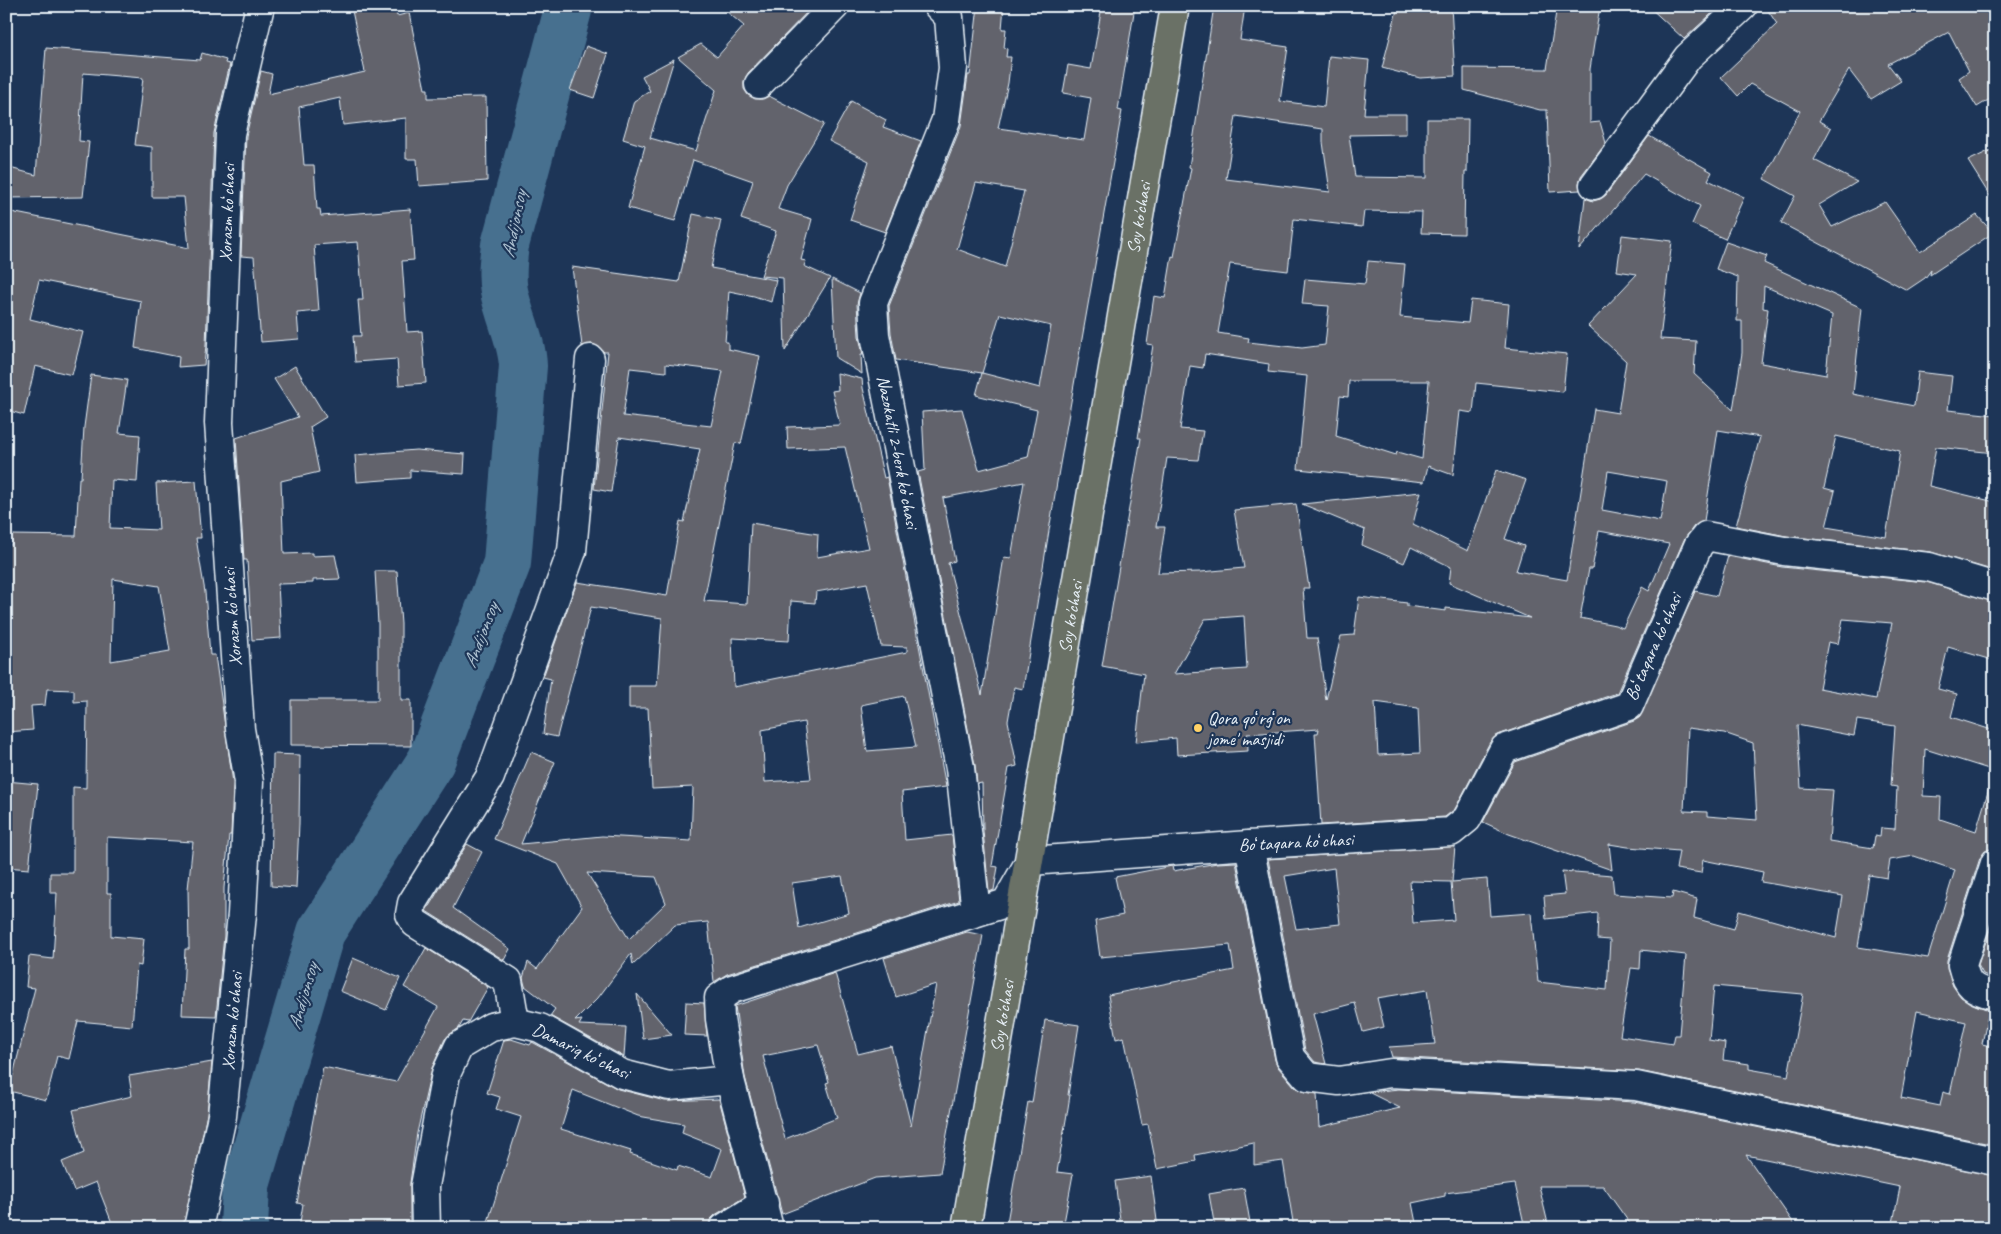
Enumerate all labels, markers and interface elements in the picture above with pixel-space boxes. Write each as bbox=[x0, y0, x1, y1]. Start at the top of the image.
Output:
street label: Xorazm koʻchasi bbox=[214, 161, 240, 262]
street label: Soy ko'chasi bbox=[1122, 178, 1156, 255]
water label: Andijonsoy bbox=[496, 185, 533, 260]
street label: Nazokatli 2-berk koʻchasi bbox=[872, 374, 924, 533]
street label: Xorazm koʻchasi bbox=[217, 565, 246, 667]
street label: Soy ko'chasi bbox=[1054, 577, 1088, 654]
street label: Boʻtaqara koʻchasi bbox=[1620, 588, 1687, 704]
water label: Andijonsoy bbox=[458, 596, 506, 671]
place label: Qora qoʻrgʻon jome' masjidi bbox=[1206, 707, 1291, 750]
marker: Qora qoʻrgʻon jome' masjidi bbox=[1192, 722, 1204, 734]
street label: Boʻtaqara koʻchasi bbox=[1238, 828, 1357, 856]
water label: Andijonsoy bbox=[282, 957, 325, 1032]
street label: Xorazm koʻchasi bbox=[217, 968, 247, 1071]
street label: Soy ko'chasi bbox=[985, 976, 1020, 1054]
street label: Damariq koʻchasi bbox=[529, 1018, 636, 1085]

